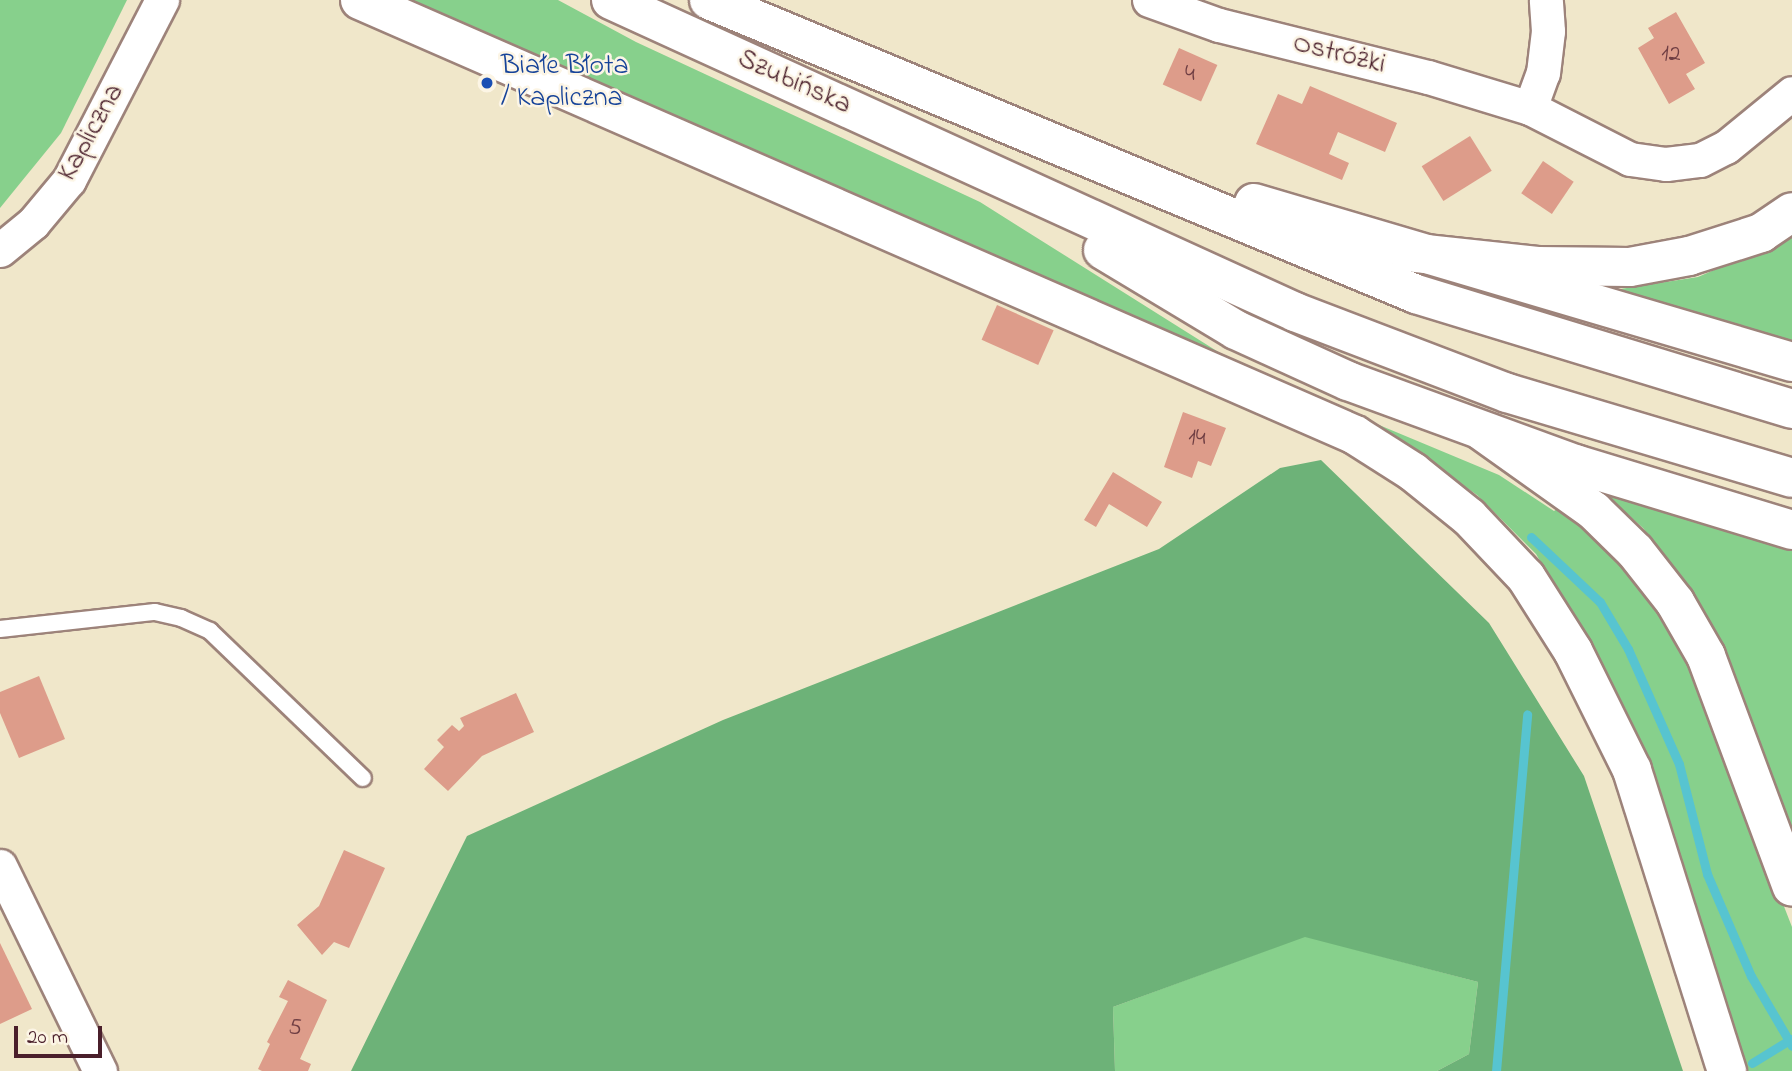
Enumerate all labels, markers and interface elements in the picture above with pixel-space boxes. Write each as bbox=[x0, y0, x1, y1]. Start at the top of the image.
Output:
street label: Ostróżki bbox=[1289, 27, 1389, 83]
house number: 12 bbox=[1661, 41, 1681, 69]
street label: Szubińska bbox=[732, 43, 856, 123]
place label: Białe Błota / Kapliczna bbox=[501, 50, 629, 116]
house number: 4 bbox=[1185, 61, 1195, 89]
marker: Białe Błota / Kapliczna bbox=[479, 75, 495, 91]
street label: Kapliczna bbox=[52, 79, 132, 187]
house number: 14 bbox=[1188, 425, 1206, 453]
scale bar bbox=[18, 1012, 105, 1056]
house number: 5 bbox=[288, 1015, 302, 1043]
text: 20 m bbox=[27, 1023, 68, 1053]

